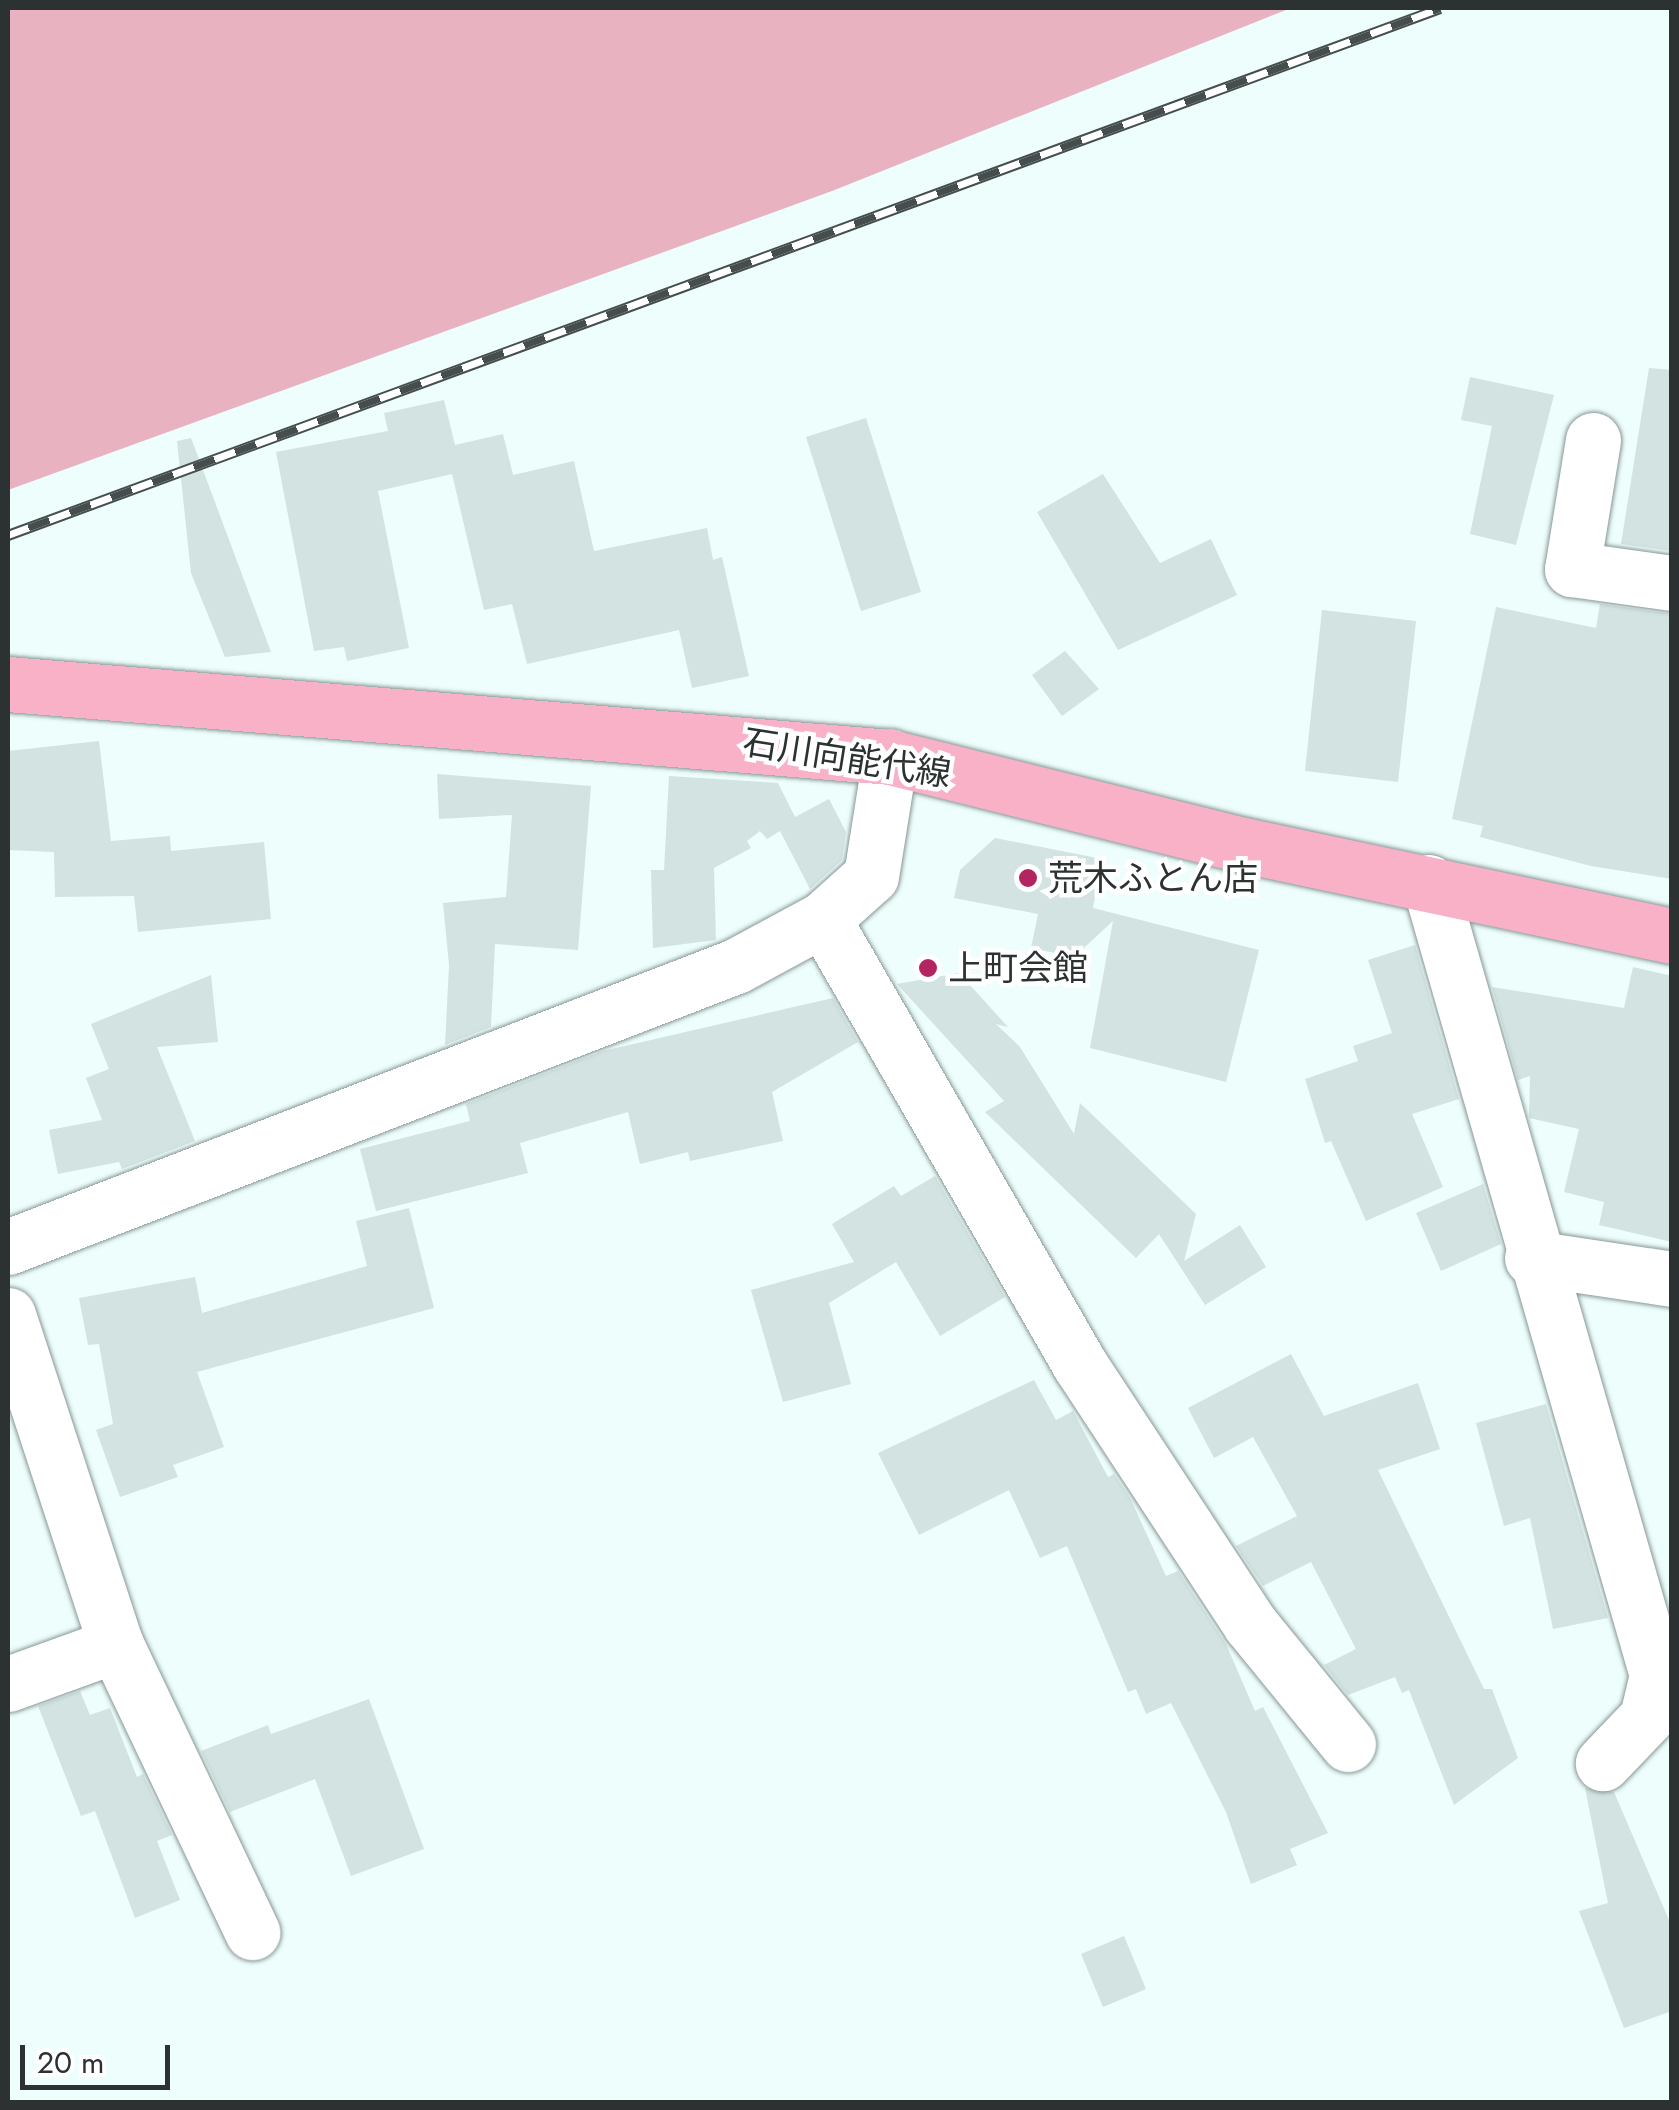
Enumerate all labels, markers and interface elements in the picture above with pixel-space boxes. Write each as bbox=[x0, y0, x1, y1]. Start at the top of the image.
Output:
street label: 石川向能代線 bbox=[740, 721, 954, 795]
place label: 荒木ふとん店 bbox=[1048, 857, 1258, 899]
marker: 荒木ふとん店 bbox=[1017, 867, 1039, 889]
place label: 上町会館 bbox=[948, 947, 1088, 989]
marker: 上町会館 bbox=[917, 957, 939, 979]
scale bar bbox=[25, 2025, 175, 2087]
text: 20 m bbox=[37, 2041, 104, 2084]

